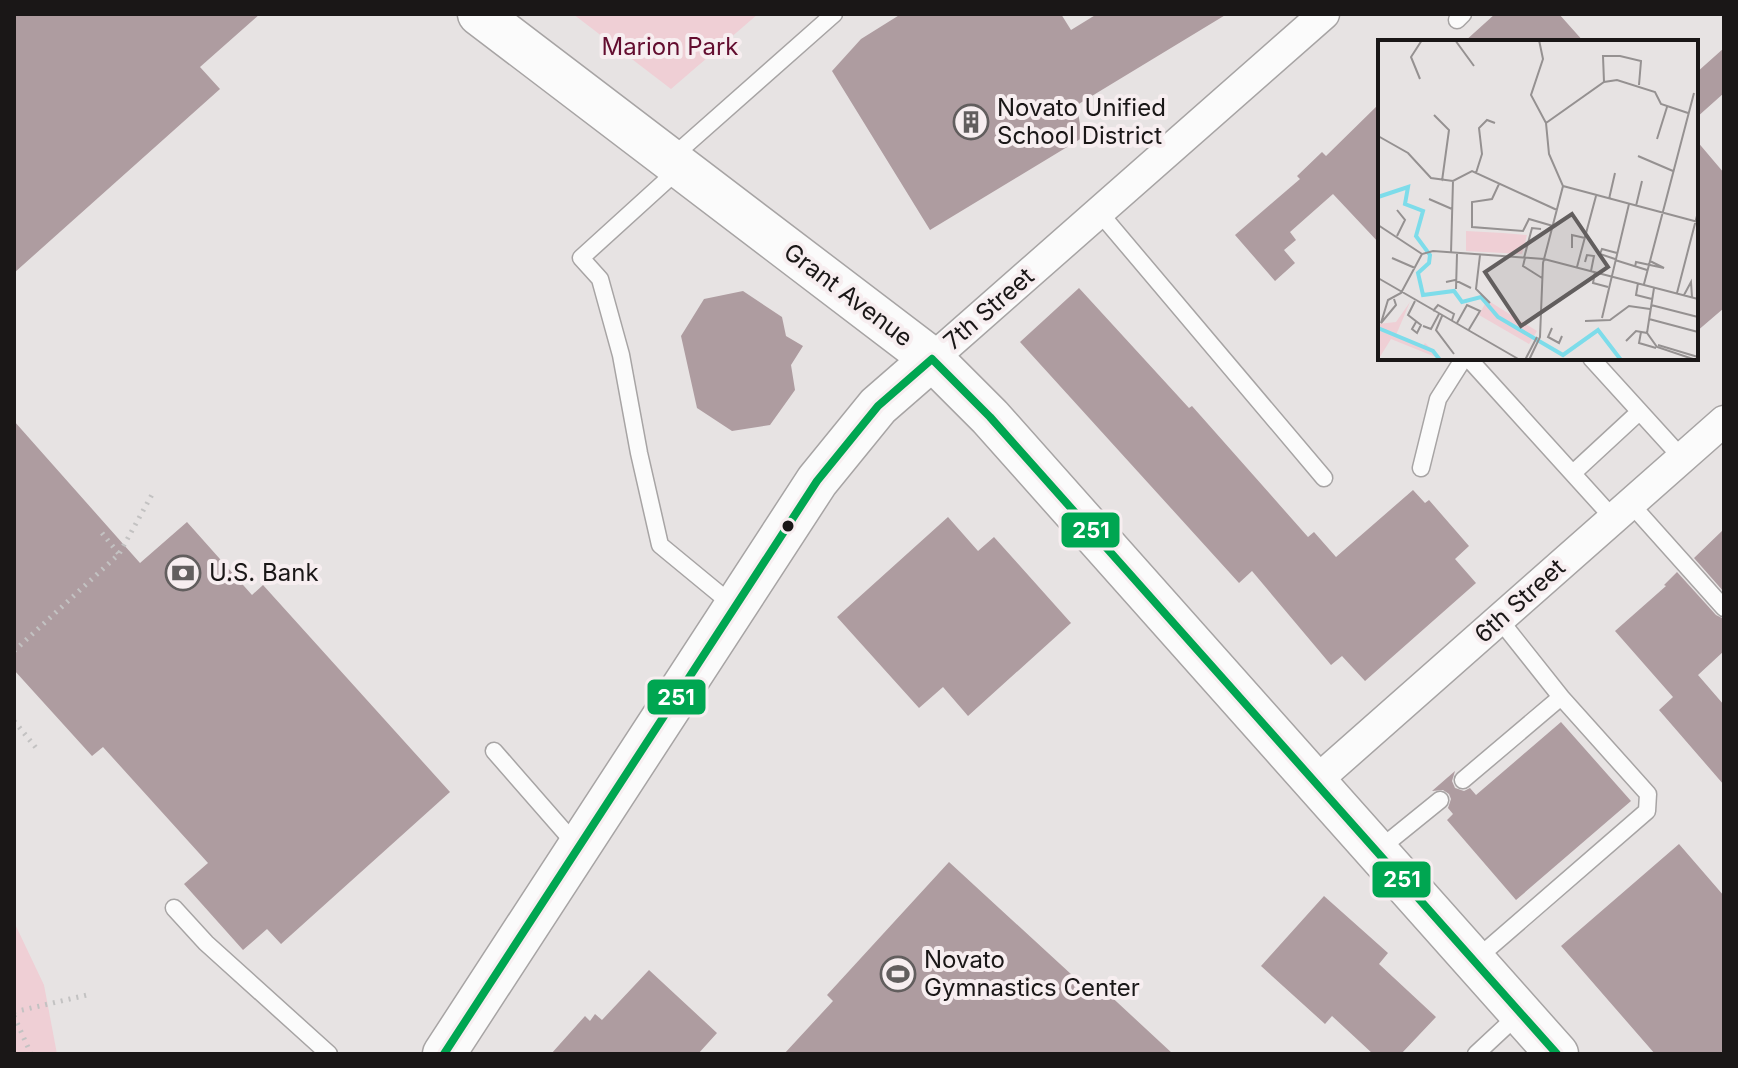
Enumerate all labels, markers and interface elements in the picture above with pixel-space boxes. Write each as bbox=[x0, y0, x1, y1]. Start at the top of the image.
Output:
park label: Marion Park bbox=[601, 32, 739, 61]
inset map bbox=[1378, 40, 1698, 360]
place label: Novato Unified School District bbox=[997, 93, 1166, 150]
building icon: Novato Unified School District bbox=[952, 103, 990, 141]
street label: Grant Avenue bbox=[778, 237, 918, 352]
street label: 7th Street bbox=[938, 261, 1040, 356]
line badge: 251 bbox=[1060, 511, 1121, 549]
text: 251 bbox=[1072, 517, 1110, 543]
unlabelled marker bbox=[780, 518, 796, 534]
street label: 6th Street bbox=[1469, 552, 1571, 649]
bank icon: U.S. Bank bbox=[164, 554, 202, 592]
place label: U.S. Bank bbox=[209, 558, 319, 587]
line badge: 251 bbox=[646, 678, 707, 716]
text: 251 bbox=[657, 684, 695, 710]
line badge: 251 bbox=[1371, 860, 1432, 899]
text: 251 bbox=[1383, 866, 1421, 892]
place label: Novato Gymnastics Center bbox=[924, 945, 1140, 1002]
sports icon: Novato Gymnastics Center bbox=[879, 955, 917, 993]

